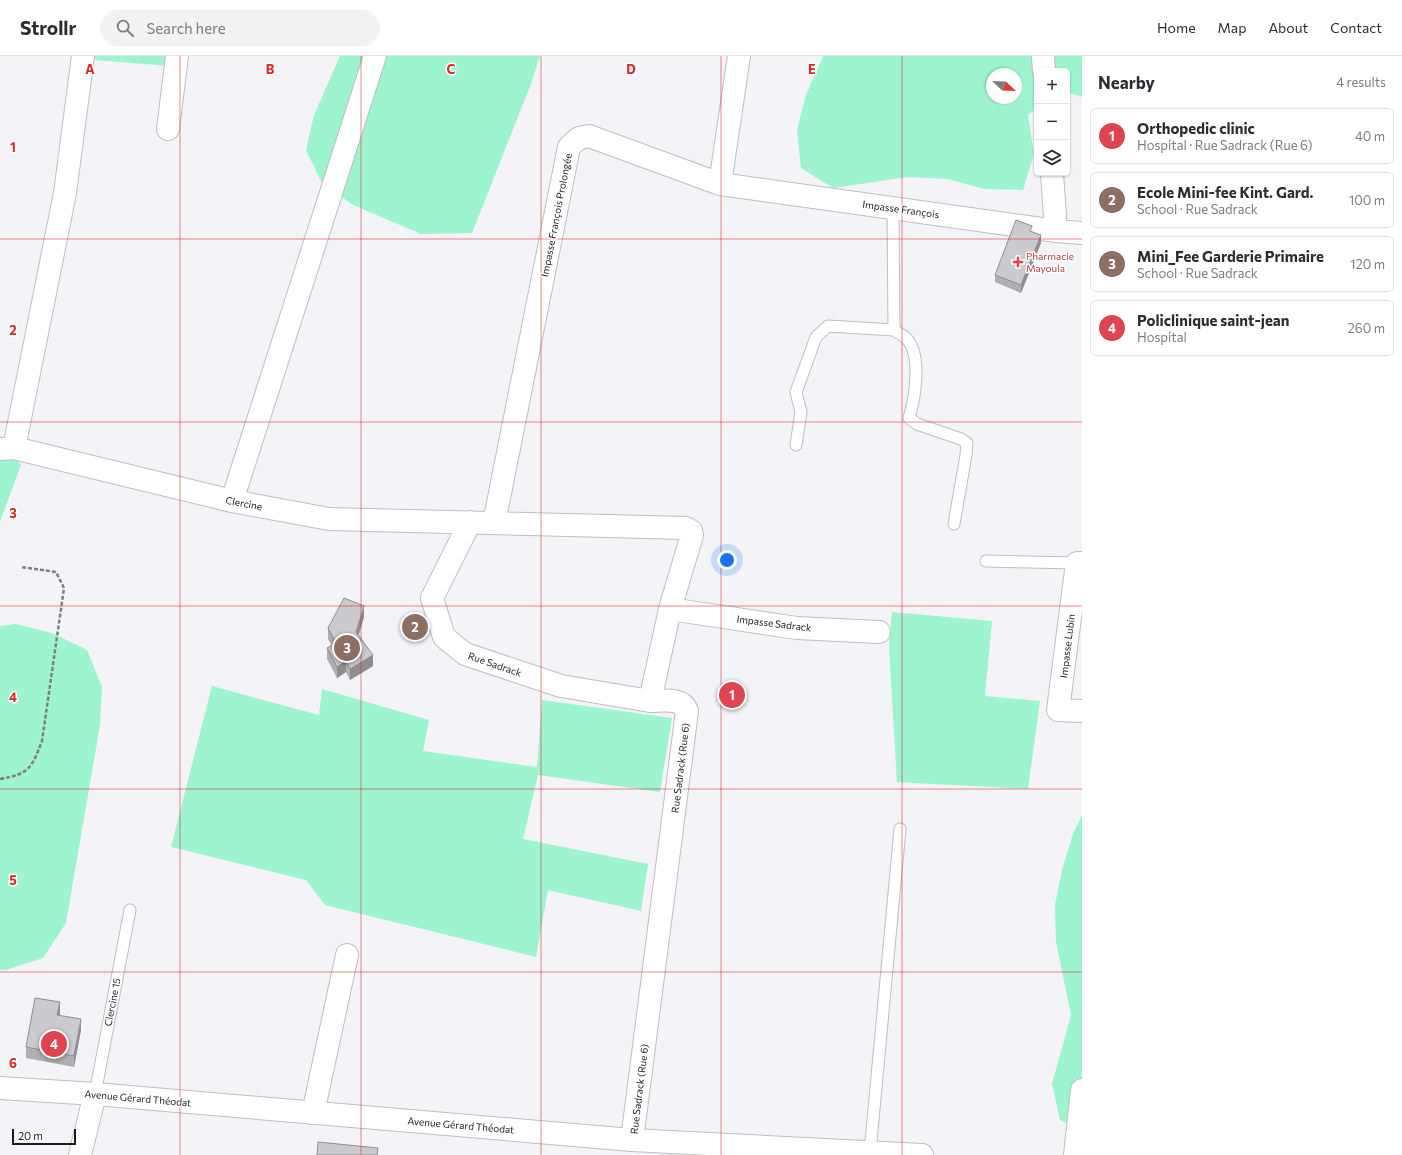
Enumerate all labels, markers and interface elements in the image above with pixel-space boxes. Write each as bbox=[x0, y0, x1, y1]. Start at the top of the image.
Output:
search box bbox=[100, 10, 380, 46]
text: Strollr bbox=[20, 16, 76, 39]
icon: search bbox=[114, 17, 136, 39]
text: Search here bbox=[146, 19, 226, 37]
text: Home bbox=[1157, 19, 1196, 36]
text: Map bbox=[1218, 19, 1246, 36]
text: About bbox=[1268, 19, 1308, 36]
text: Contact bbox=[1330, 19, 1382, 36]
text: A bbox=[85, 61, 95, 77]
text: B bbox=[266, 61, 275, 77]
text: C bbox=[447, 61, 456, 77]
text: D bbox=[626, 61, 636, 77]
text: E bbox=[808, 61, 816, 77]
north arrow bbox=[986, 68, 1022, 104]
map controls bbox=[1034, 68, 1070, 176]
button: + bbox=[1034, 68, 1070, 104]
text: Nearby bbox=[1098, 72, 1155, 93]
text: 4 results bbox=[1336, 74, 1386, 90]
button: − bbox=[1034, 104, 1070, 140]
text: Orthopedic clinic bbox=[1137, 119, 1255, 137]
text: 1 bbox=[1109, 128, 1115, 144]
text: 40 m bbox=[1355, 128, 1385, 144]
text: Hospital · Rue Sadrack (Rue 6) bbox=[1137, 137, 1313, 153]
text: 1 bbox=[10, 139, 16, 155]
button: layers bbox=[1034, 140, 1070, 176]
street label: Impasse François Prolongée bbox=[538, 152, 574, 278]
text: Ecole Mini-fee Kint. Gard. bbox=[1137, 183, 1314, 201]
text: 2 bbox=[1108, 192, 1116, 208]
text: 100 m bbox=[1349, 192, 1385, 208]
street label: Impasse François bbox=[862, 198, 941, 220]
text: School · Rue Sadrack bbox=[1137, 201, 1258, 217]
text: Mini_Fee Garderie Primaire bbox=[1137, 247, 1324, 265]
place label: Pharmacie Mayoula bbox=[1026, 250, 1074, 274]
text: 3 bbox=[1108, 256, 1116, 272]
text: 120 m bbox=[1350, 256, 1385, 272]
marker: Pharmacie Mayoula bbox=[1013, 257, 1023, 267]
text: School · Rue Sadrack bbox=[1137, 265, 1258, 281]
text: Policlinique saint-jean bbox=[1137, 311, 1289, 329]
text: 4 bbox=[1108, 320, 1116, 336]
text: 260 m bbox=[1348, 320, 1385, 336]
text: 2 bbox=[9, 322, 17, 338]
text: Hospital bbox=[1137, 329, 1187, 345]
street label: Clercine bbox=[225, 494, 263, 512]
text: 3 bbox=[9, 505, 17, 521]
your location bbox=[717, 550, 737, 570]
pin: 2 bbox=[402, 612, 428, 642]
street label: Impasse Sadrack bbox=[736, 612, 813, 634]
street label: Impasse Lubin bbox=[1057, 613, 1077, 679]
pin: 3 bbox=[334, 633, 360, 663]
street label: Rue Sadrack bbox=[467, 649, 524, 679]
pin: 1 bbox=[719, 680, 745, 710]
text: 4 bbox=[9, 689, 17, 705]
street label: Rue Sadrack (Rue 6) bbox=[669, 722, 691, 814]
text: 5 bbox=[9, 872, 17, 888]
street label: Clercine 15 bbox=[101, 977, 123, 1027]
pin: 4 bbox=[41, 1029, 67, 1059]
street label: Rue Sadrack (Rue 6) bbox=[628, 1043, 650, 1135]
text: 6 bbox=[9, 1055, 17, 1071]
street label: Avenue Gérard Théodat bbox=[84, 1087, 192, 1109]
street label: Avenue Gérard Théodat bbox=[407, 1114, 515, 1136]
scale bar bbox=[12, 1127, 76, 1146]
text: 20 m bbox=[18, 1129, 43, 1142]

